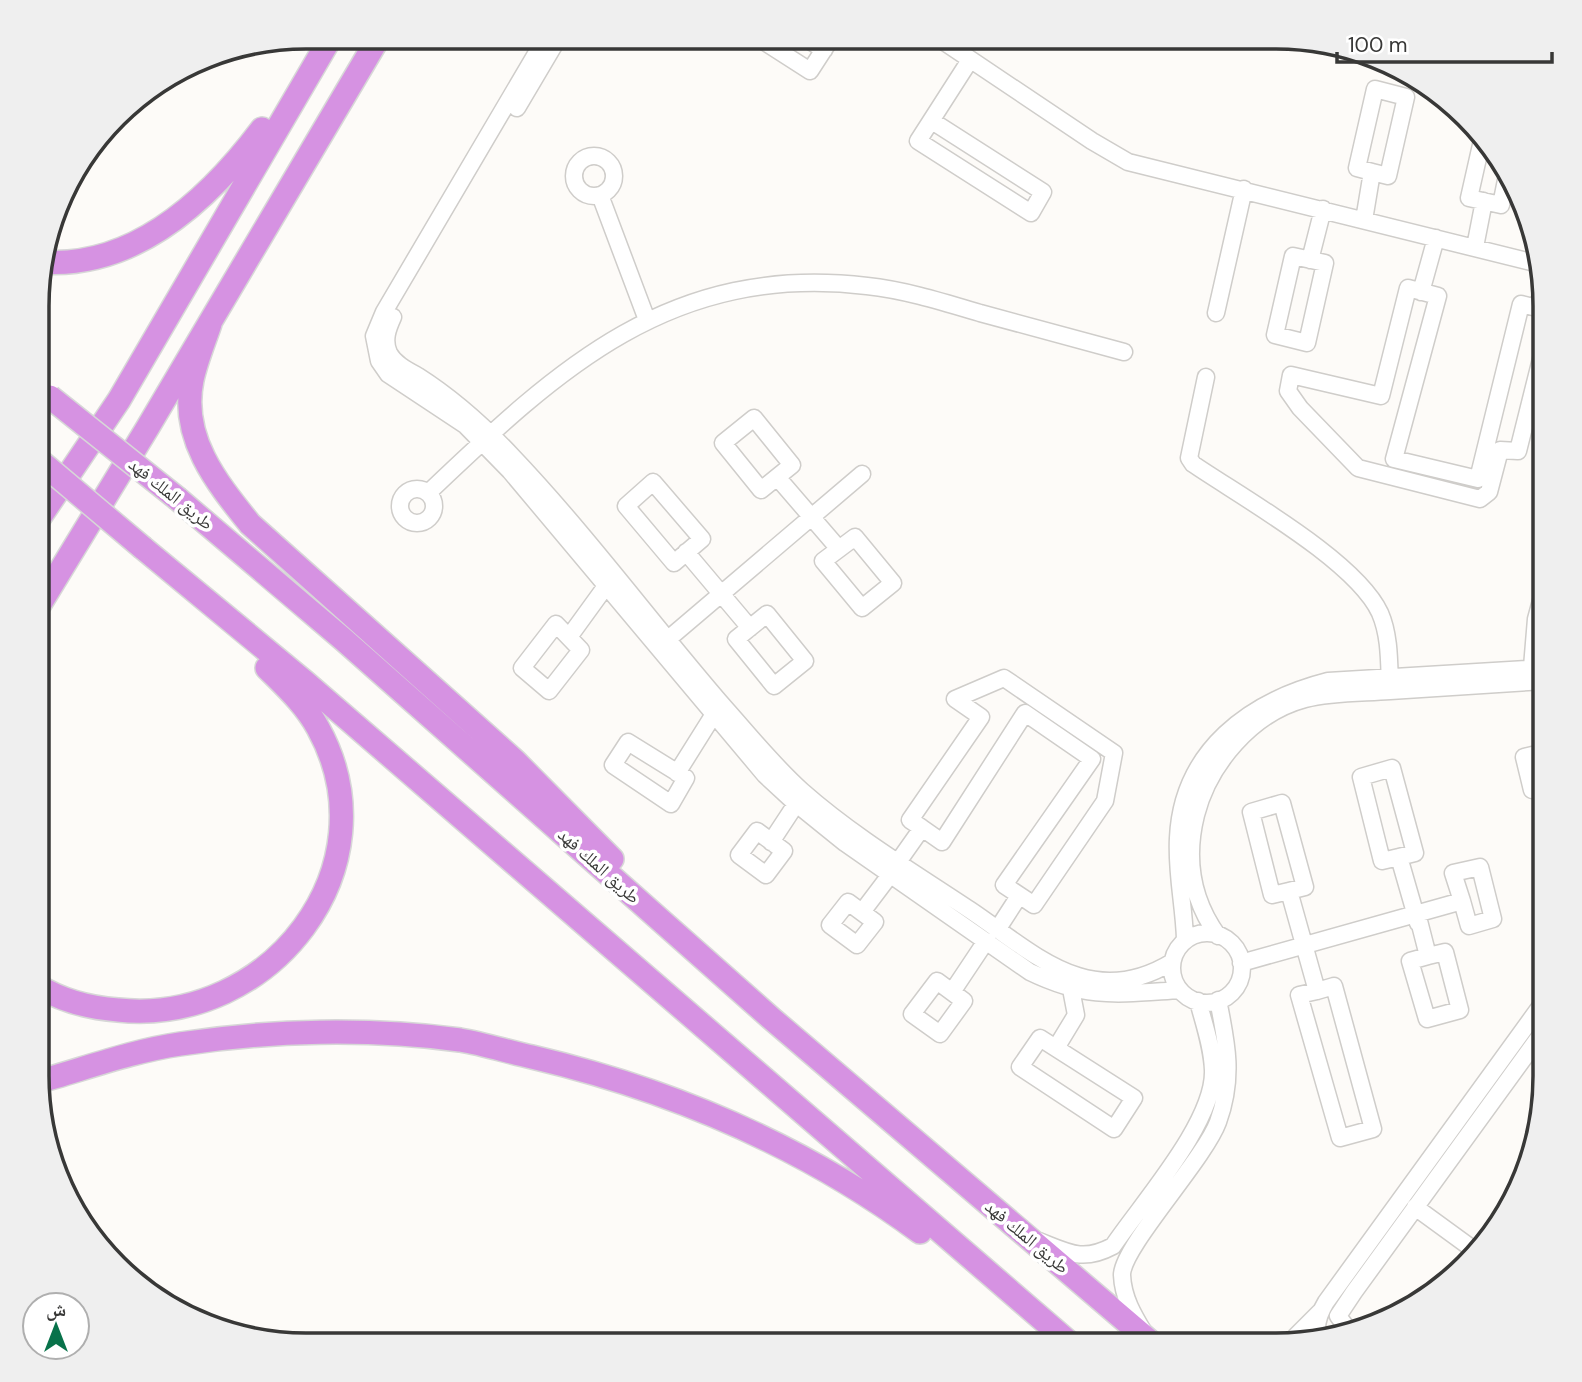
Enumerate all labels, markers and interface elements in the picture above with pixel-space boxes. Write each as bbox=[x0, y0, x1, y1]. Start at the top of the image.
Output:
scale bar bbox=[1337, 21, 1552, 65]
text: 100 m bbox=[1348, 31, 1408, 59]
street label: طريق الملك فهد bbox=[124, 452, 218, 536]
street label: طريق الملك فهد bbox=[553, 823, 645, 909]
street label: طريق الملك فهد bbox=[980, 1195, 1074, 1279]
north arrow bbox=[21, 1291, 91, 1361]
text: ش bbox=[46, 1297, 66, 1322]

